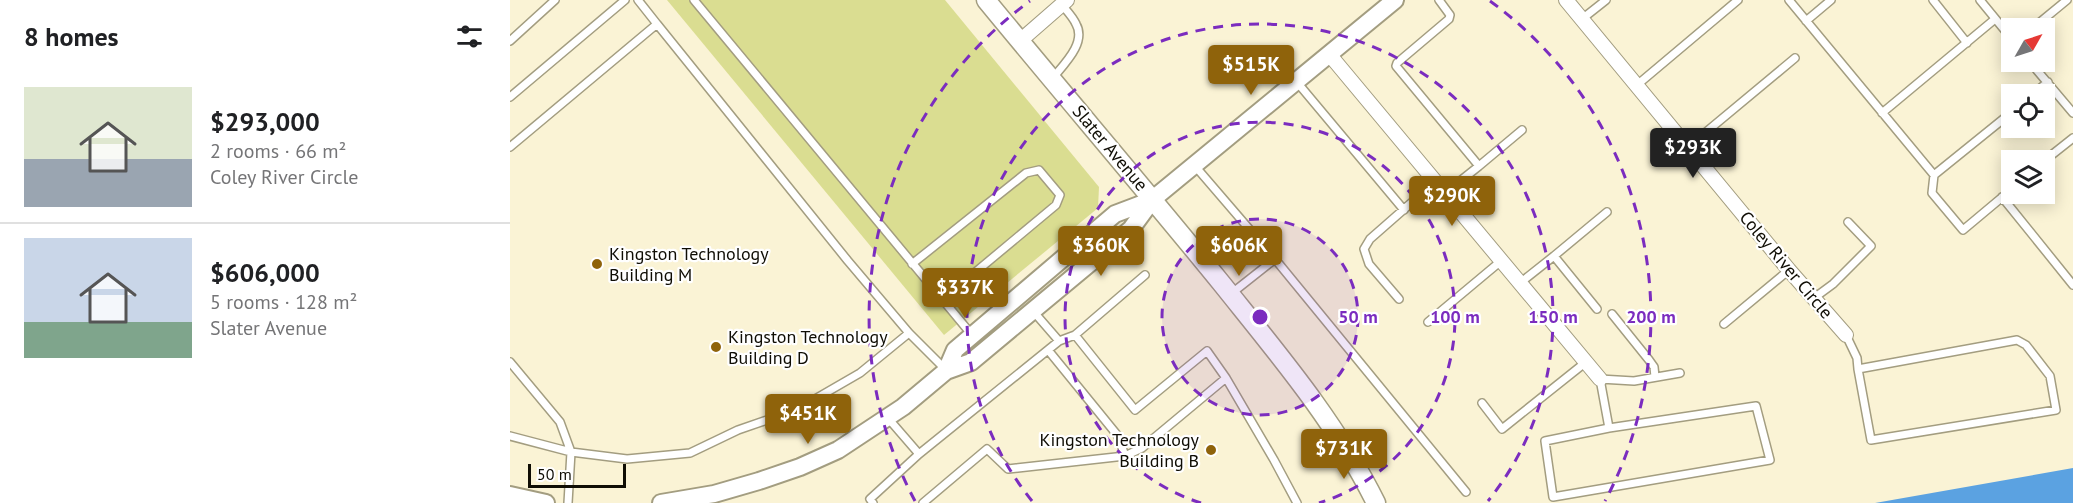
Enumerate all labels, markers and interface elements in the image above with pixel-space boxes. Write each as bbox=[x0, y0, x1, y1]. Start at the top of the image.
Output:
north arrow bbox=[2001, 18, 2055, 72]
map controls bbox=[2001, 18, 2055, 204]
text: 8 homes bbox=[24, 20, 119, 53]
icon: filters bbox=[453, 20, 486, 53]
pin: $515K bbox=[1209, 45, 1293, 96]
text: $515K bbox=[1222, 51, 1280, 77]
button: locate bbox=[2001, 84, 2055, 138]
street label: Slater Avenue bbox=[1068, 100, 1153, 195]
text: $293,000 bbox=[210, 105, 320, 138]
icon: home bbox=[72, 111, 144, 183]
pin: $293K bbox=[1651, 128, 1735, 179]
text: $293K bbox=[1664, 134, 1722, 160]
text: 2 rooms · 66 m² bbox=[210, 138, 346, 164]
button: layers bbox=[2001, 150, 2055, 204]
text: Coley River Circle bbox=[210, 164, 359, 190]
pin: $290K bbox=[1410, 176, 1494, 227]
text: $290K bbox=[1423, 182, 1481, 208]
street label: Coley River Circle bbox=[1735, 206, 1838, 323]
pin: $360K bbox=[1059, 226, 1143, 277]
pin: $606K bbox=[1197, 226, 1281, 277]
text: $360K bbox=[1072, 232, 1130, 258]
text: $606K bbox=[1210, 232, 1268, 258]
place label: Kingston Technology Building M bbox=[609, 242, 769, 286]
text: $606,000 bbox=[210, 256, 320, 289]
marker: Kingston Technology Building M bbox=[590, 257, 604, 271]
icon: home bbox=[72, 262, 144, 334]
pin: $337K bbox=[923, 268, 1007, 319]
text: $337K bbox=[936, 274, 994, 300]
text: 5 rooms · 128 m² bbox=[210, 289, 357, 315]
text: 50 m bbox=[1338, 305, 1378, 328]
text: 100 m bbox=[1430, 305, 1480, 328]
text: 150 m bbox=[1528, 305, 1578, 328]
text: 200 m bbox=[1626, 305, 1676, 328]
centre of rings bbox=[1250, 307, 1270, 327]
text: Slater Avenue bbox=[210, 315, 327, 341]
place label: Kingston Technology Building D bbox=[728, 325, 888, 369]
marker: Kingston Technology Building D bbox=[709, 340, 723, 354]
pin: $451K bbox=[766, 394, 850, 445]
text: $451K bbox=[779, 400, 837, 426]
place label: Kingston Technology Building B bbox=[1039, 428, 1200, 472]
pin: $731K bbox=[1302, 429, 1386, 480]
text: $731K bbox=[1315, 435, 1373, 461]
marker: Kingston Technology Building B bbox=[1204, 443, 1218, 457]
scale bar bbox=[528, 461, 626, 488]
text: 50 m bbox=[537, 464, 572, 484]

